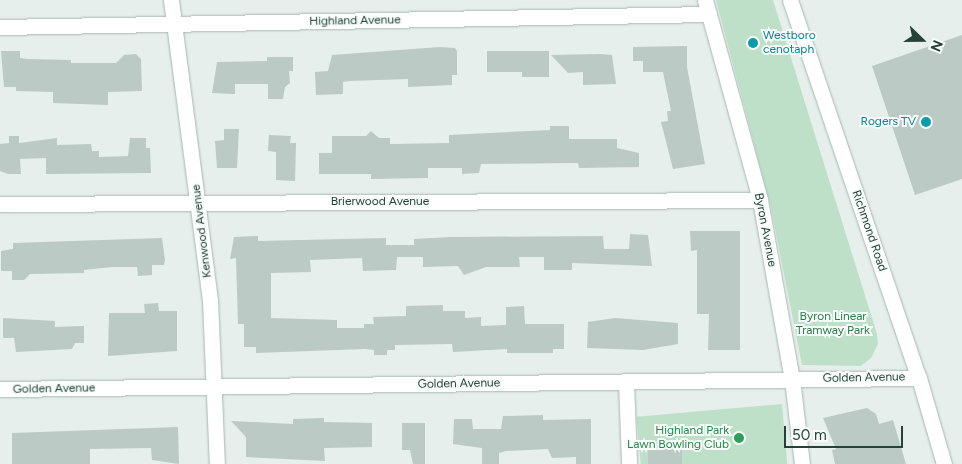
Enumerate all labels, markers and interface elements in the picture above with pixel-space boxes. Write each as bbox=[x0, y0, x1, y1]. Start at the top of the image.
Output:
street label: Highland Avenue bbox=[309, 13, 401, 29]
north arrow bbox=[897, 15, 947, 65]
place label: Westboro cenotaph bbox=[763, 29, 816, 57]
marker: Westboro cenotaph bbox=[747, 37, 759, 49]
text: N bbox=[926, 38, 946, 54]
place label: Rogers TV bbox=[860, 115, 916, 129]
marker: Rogers TV bbox=[920, 116, 932, 128]
street label: Kenwood Avenue bbox=[189, 183, 215, 279]
street label: Richmond Road bbox=[848, 188, 890, 274]
street label: Byron Avenue bbox=[751, 192, 779, 268]
street label: Brierwood Avenue bbox=[331, 195, 429, 209]
park label: Byron Linear Tramway Park bbox=[796, 310, 870, 338]
street label: Golden Avenue bbox=[823, 370, 905, 386]
street label: Golden Avenue bbox=[418, 376, 500, 392]
street label: Golden Avenue bbox=[13, 381, 95, 397]
scale bar bbox=[787, 416, 906, 448]
place label: Highland Park Lawn Bowling Club bbox=[627, 424, 729, 452]
text: 50 m bbox=[792, 426, 827, 444]
marker: Highland Park Lawn Bowling Club bbox=[733, 432, 745, 444]

